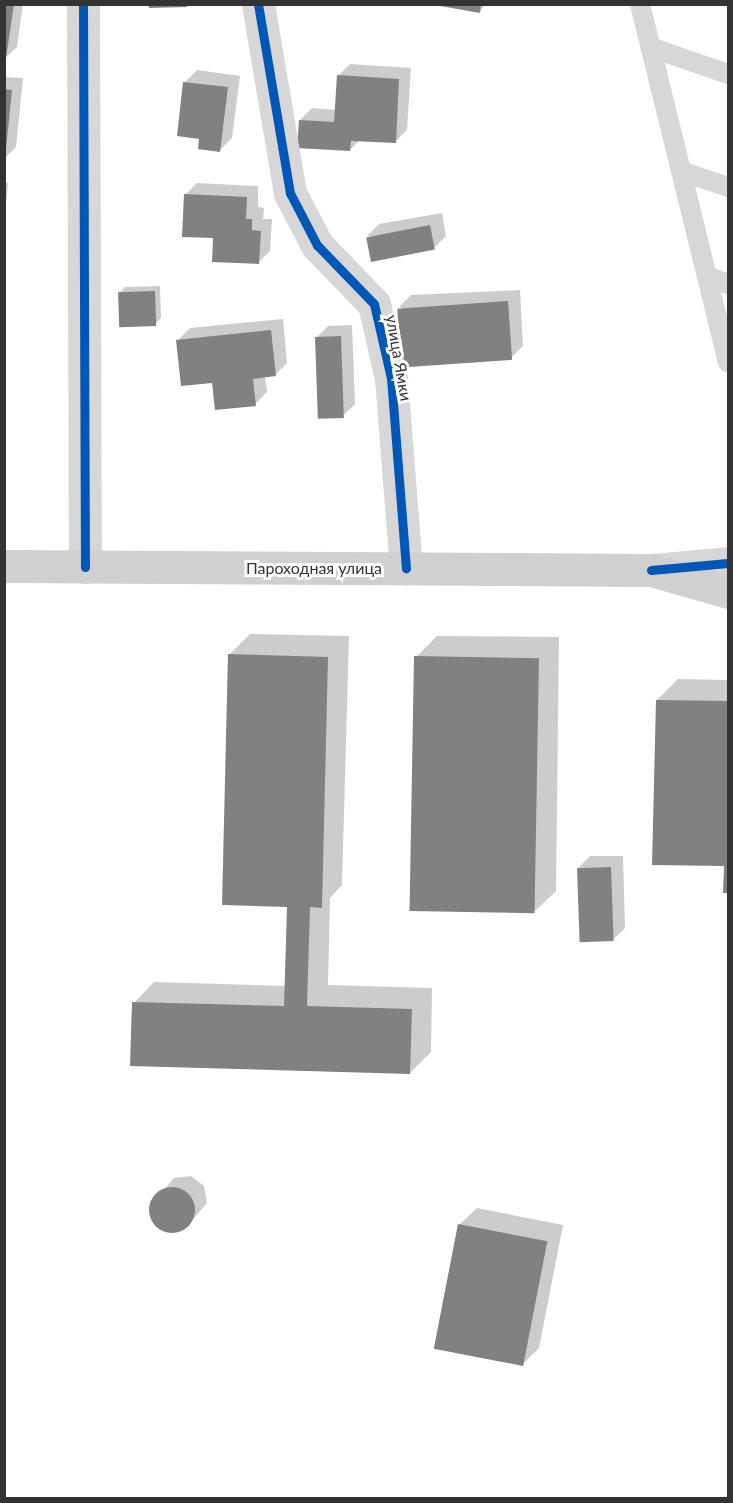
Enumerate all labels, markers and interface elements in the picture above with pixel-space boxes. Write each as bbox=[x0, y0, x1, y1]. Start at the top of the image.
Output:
street label: улица Ямки bbox=[382, 313, 416, 403]
street label: Пароходная улица bbox=[246, 558, 382, 578]

